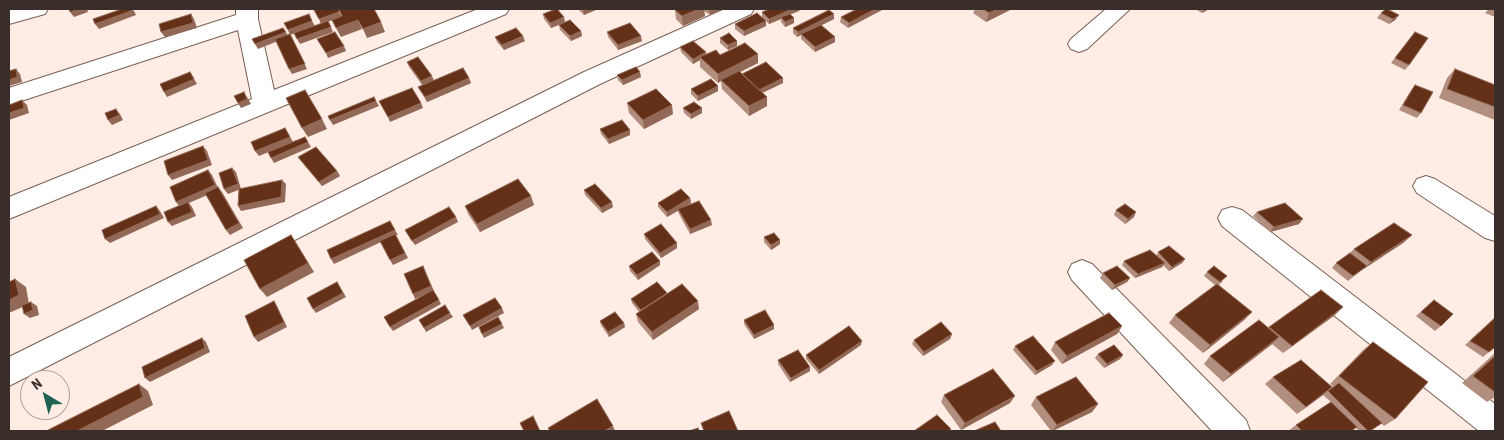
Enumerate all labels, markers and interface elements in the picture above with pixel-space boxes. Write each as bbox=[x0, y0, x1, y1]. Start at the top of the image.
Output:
north arrow bbox=[20, 370, 70, 420]
text: N bbox=[28, 375, 45, 393]

